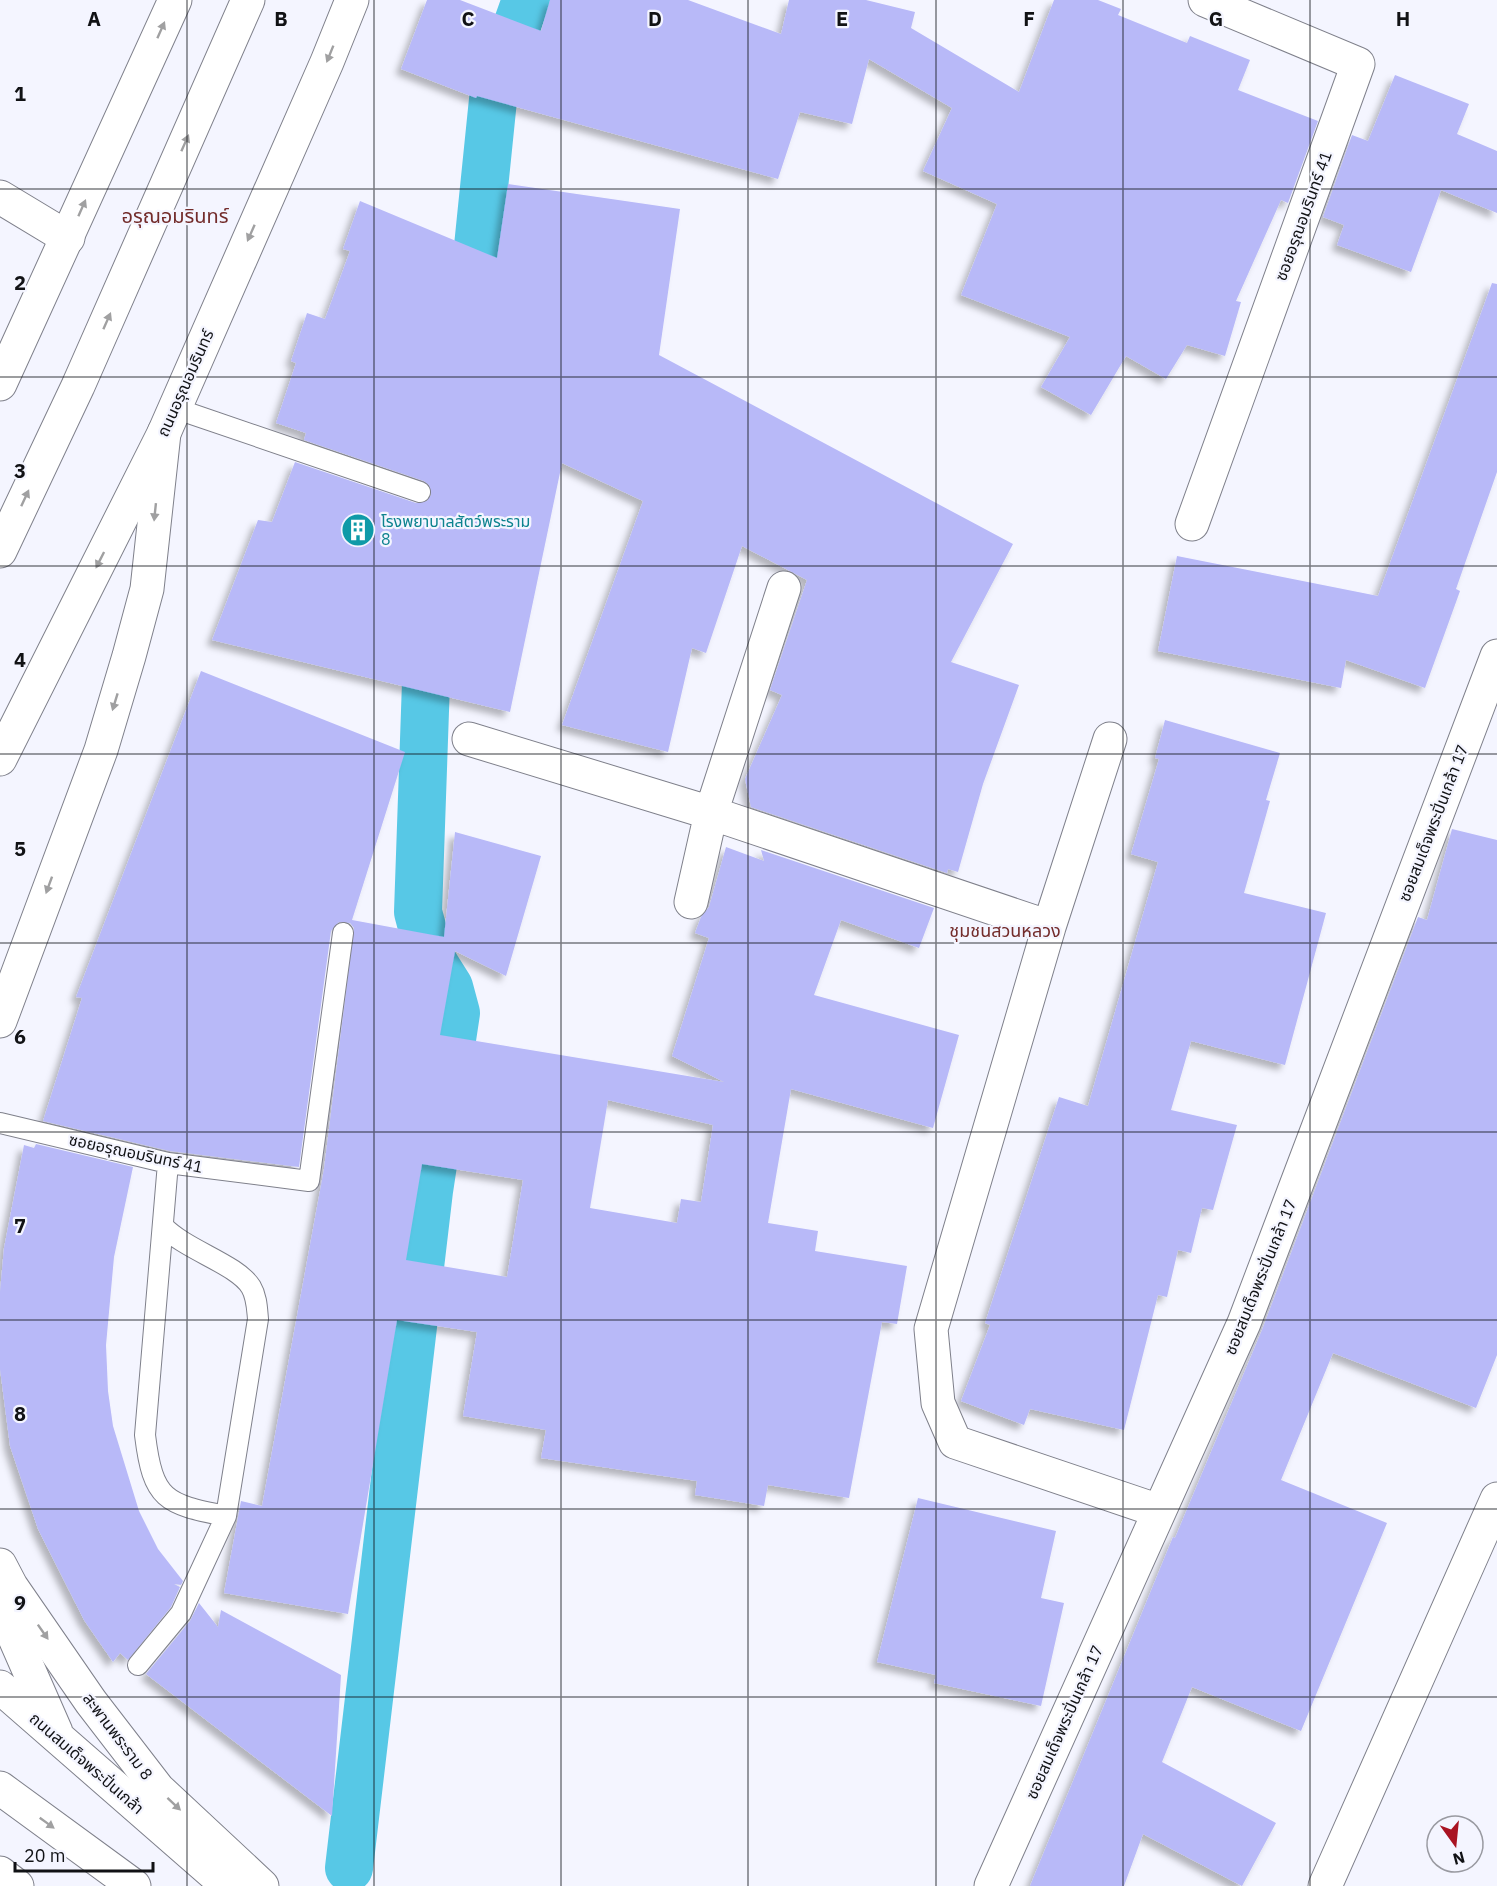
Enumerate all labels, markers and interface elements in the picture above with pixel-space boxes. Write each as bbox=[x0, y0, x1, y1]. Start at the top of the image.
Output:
text: A bbox=[87, 5, 101, 32]
text: B bbox=[274, 5, 288, 32]
text: C bbox=[461, 5, 475, 32]
text: D bbox=[648, 5, 662, 32]
text: E bbox=[836, 5, 848, 32]
text: F bbox=[1023, 5, 1035, 32]
text: G bbox=[1209, 5, 1223, 32]
text: H bbox=[1396, 5, 1410, 32]
one-way arrow bbox=[157, 21, 166, 38]
one-way arrow bbox=[325, 46, 335, 64]
text: 1 bbox=[14, 80, 26, 107]
one-way arrow bbox=[180, 133, 190, 151]
street label: ซอยอรุณอมรินทร์ 41 bbox=[1270, 149, 1336, 283]
one-way arrow bbox=[77, 199, 86, 216]
district label: อรุณอมรินทร์ bbox=[121, 202, 230, 229]
one-way arrow bbox=[246, 224, 256, 242]
text: 2 bbox=[14, 269, 26, 296]
one-way arrow bbox=[102, 312, 112, 330]
street label: ถนนอรุณอมรินทร์ bbox=[152, 326, 218, 440]
text: 3 bbox=[14, 457, 26, 484]
one-way arrow bbox=[21, 490, 30, 507]
one-way arrow bbox=[151, 502, 160, 521]
place label: โรงพยาบาลสัตว์พระราม 8 bbox=[381, 511, 530, 549]
building icon: โรงพยาบาลสัตว์พระราม 8 bbox=[340, 512, 376, 548]
one-way arrow bbox=[95, 552, 105, 569]
text: 4 bbox=[14, 646, 26, 673]
one-way arrow bbox=[110, 693, 119, 711]
street label: ซอยสมเด็จพระปิ่นเกล้า 17 bbox=[1394, 742, 1472, 904]
text: 5 bbox=[14, 835, 26, 862]
one-way arrow bbox=[44, 877, 54, 895]
district label: ชุมชนสวนหลวง bbox=[949, 919, 1061, 942]
text: 6 bbox=[14, 1023, 26, 1050]
street label: ซอยอรุณอมรินทร์ 41 bbox=[67, 1129, 205, 1177]
street label: ซอยสมเด็จพระปิ่นเกล้า 17 bbox=[1220, 1196, 1300, 1358]
text: 7 bbox=[14, 1212, 26, 1239]
text: 8 bbox=[14, 1400, 26, 1427]
text: 9 bbox=[14, 1589, 26, 1616]
one-way arrow bbox=[37, 1624, 49, 1640]
street label: ซอยสมเด็จพระปิ่นเกล้า 17 bbox=[1021, 1642, 1107, 1802]
street label: สะพานพระราม 8 bbox=[79, 1689, 157, 1783]
street label: ถนนสมเด็จพระปิ่นเกล้า bbox=[26, 1708, 148, 1818]
one-way arrow bbox=[166, 1796, 180, 1810]
north arrow bbox=[1425, 1814, 1485, 1874]
one-way arrow bbox=[40, 1816, 55, 1828]
scale bar bbox=[15, 1835, 153, 1873]
text: 20 m bbox=[24, 1844, 66, 1867]
text: N bbox=[1451, 1847, 1467, 1870]

